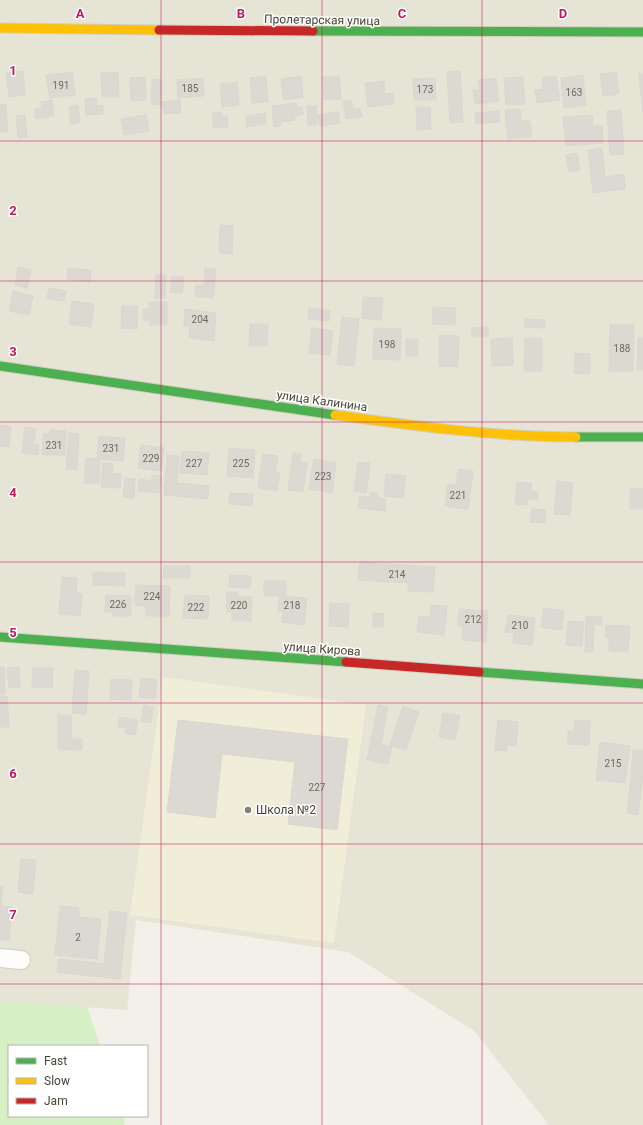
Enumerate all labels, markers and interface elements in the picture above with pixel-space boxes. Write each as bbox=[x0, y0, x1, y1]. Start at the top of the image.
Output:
text: A bbox=[76, 6, 85, 21]
text: B bbox=[237, 6, 245, 21]
text: C bbox=[398, 6, 407, 21]
text: D bbox=[559, 6, 567, 21]
street label: Пролетарская улица bbox=[264, 12, 380, 28]
text: 1 bbox=[9, 63, 17, 78]
house number: 191 bbox=[53, 80, 69, 91]
house number: 185 bbox=[182, 83, 199, 94]
house number: 173 bbox=[417, 84, 433, 95]
house number: 163 bbox=[566, 87, 582, 98]
text: 2 bbox=[9, 203, 17, 218]
house number: 204 bbox=[192, 314, 209, 325]
house number: 198 bbox=[379, 339, 396, 350]
house number: 188 bbox=[614, 343, 631, 354]
text: 3 bbox=[9, 344, 17, 359]
street label: улица Калинина bbox=[276, 388, 368, 414]
house number: 231 bbox=[46, 440, 62, 451]
house number: 231 bbox=[103, 443, 119, 454]
house number: 229 bbox=[143, 453, 159, 464]
house number: 227 bbox=[186, 458, 203, 469]
house number: 225 bbox=[233, 458, 250, 469]
house number: 223 bbox=[315, 471, 331, 482]
text: 4 bbox=[9, 485, 17, 500]
house number: 221 bbox=[450, 490, 466, 501]
house number: 214 bbox=[389, 569, 406, 580]
house number: 224 bbox=[144, 591, 161, 602]
house number: 226 bbox=[110, 599, 127, 610]
house number: 220 bbox=[231, 600, 248, 611]
house number: 218 bbox=[284, 600, 301, 611]
house number: 222 bbox=[188, 602, 205, 613]
house number: 212 bbox=[465, 614, 482, 625]
house number: 210 bbox=[512, 620, 529, 631]
text: 5 bbox=[9, 625, 17, 640]
street label: улица Кирова bbox=[283, 639, 361, 659]
house number: 215 bbox=[605, 758, 622, 769]
text: 6 bbox=[9, 766, 17, 781]
house number: 227 bbox=[309, 782, 326, 793]
place label: Школа №2 bbox=[256, 803, 316, 817]
marker: Школа №2 bbox=[243, 805, 253, 815]
text: 7 bbox=[9, 907, 17, 922]
house number: 2 bbox=[75, 932, 81, 943]
legend bbox=[8, 1045, 148, 1117]
text: Fast bbox=[44, 1054, 67, 1068]
text: Slow bbox=[44, 1074, 70, 1088]
text: Jam bbox=[44, 1094, 68, 1108]

